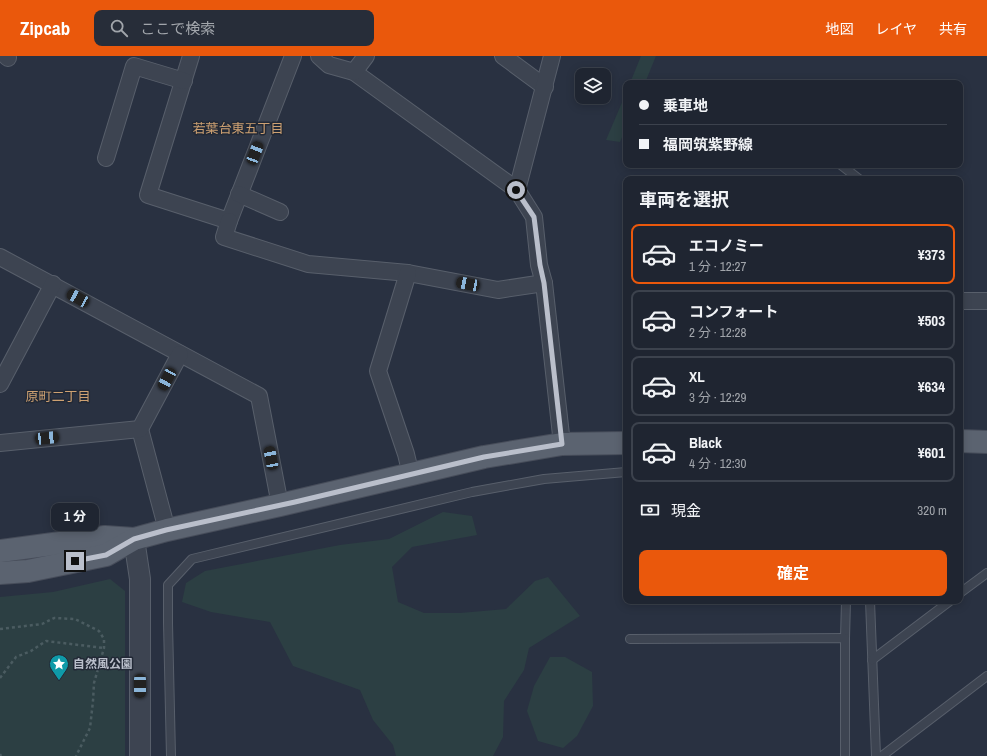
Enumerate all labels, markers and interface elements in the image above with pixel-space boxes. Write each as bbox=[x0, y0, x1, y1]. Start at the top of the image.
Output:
search box bbox=[94, 10, 374, 46]
text: Zipcab bbox=[20, 15, 70, 41]
icon: search bbox=[108, 17, 130, 39]
text: ここで検索 bbox=[140, 18, 215, 39]
text: 地図 bbox=[825, 20, 853, 38]
text: レイヤ bbox=[875, 20, 917, 38]
text: 共有 bbox=[939, 20, 967, 38]
map controls bbox=[575, 68, 611, 104]
button: layers bbox=[575, 68, 611, 104]
text: 乗車地 bbox=[663, 95, 708, 116]
district label: 若葉台東五丁目 bbox=[192, 120, 284, 137]
text: 福岡筑紫野線 bbox=[663, 134, 753, 155]
car bbox=[245, 140, 265, 166]
route start bbox=[507, 181, 525, 199]
text: 車両を選択 bbox=[639, 187, 729, 212]
text: エコノミー bbox=[689, 235, 764, 256]
icon: car bbox=[641, 236, 677, 272]
text: ¥373 bbox=[918, 244, 945, 265]
text: 1 分 · 12:27 bbox=[689, 258, 746, 275]
car bbox=[455, 276, 481, 292]
car bbox=[65, 287, 91, 309]
text: コンフォート bbox=[689, 301, 779, 322]
icon: car bbox=[641, 302, 677, 338]
text: ¥503 bbox=[918, 310, 945, 331]
text: 2 分 · 12:28 bbox=[689, 324, 746, 341]
car bbox=[156, 366, 178, 392]
text: XL bbox=[689, 366, 705, 387]
icon: car bbox=[641, 368, 677, 404]
text: ¥634 bbox=[918, 376, 945, 397]
district label: 原町二丁目 bbox=[25, 388, 91, 405]
text: 3 分 · 12:29 bbox=[689, 389, 746, 406]
car bbox=[34, 431, 60, 445]
text: Black bbox=[689, 432, 722, 453]
icon: car bbox=[641, 434, 677, 470]
text: ¥601 bbox=[918, 442, 945, 463]
car bbox=[263, 445, 279, 471]
text: 4 分 · 12:30 bbox=[689, 455, 746, 472]
icon: cash bbox=[639, 499, 661, 521]
text: 現金 bbox=[671, 500, 701, 521]
text: 320 m bbox=[917, 502, 947, 519]
callout: 1 分 bbox=[51, 503, 99, 531]
text: 1 分 bbox=[64, 508, 86, 525]
button: 確定 bbox=[639, 550, 947, 596]
route end bbox=[66, 552, 84, 570]
place icon: 自然風公園 bbox=[48, 653, 70, 681]
place label: 自然風公園 bbox=[73, 656, 133, 672]
car bbox=[134, 674, 146, 698]

